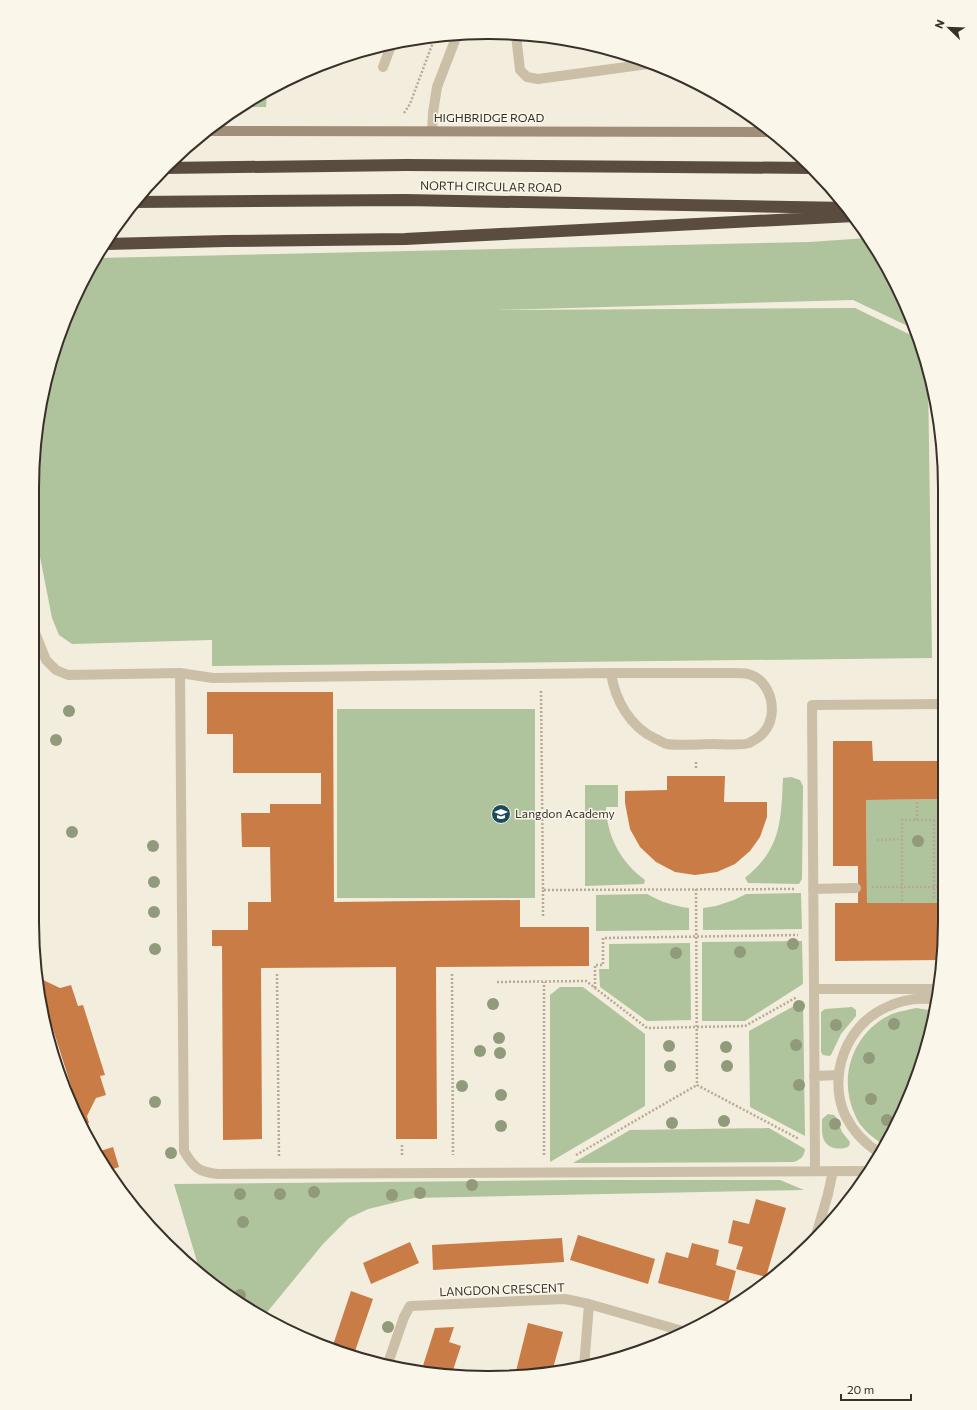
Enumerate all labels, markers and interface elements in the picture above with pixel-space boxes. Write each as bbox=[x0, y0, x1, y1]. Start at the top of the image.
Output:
north arrow bbox=[929, 8, 969, 48]
text: N bbox=[932, 18, 947, 30]
street label: HIGHBRIDGE ROAD bbox=[434, 110, 545, 124]
street label: NORTH CIRCULAR ROAD bbox=[420, 178, 562, 194]
school or university icon: Langdon Academy bbox=[490, 803, 512, 825]
place label: Langdon Academy bbox=[515, 806, 615, 820]
street label: LANGDON CRESCENT bbox=[439, 1280, 565, 1298]
scale bar bbox=[841, 1376, 911, 1402]
text: 20 m bbox=[847, 1382, 874, 1396]

